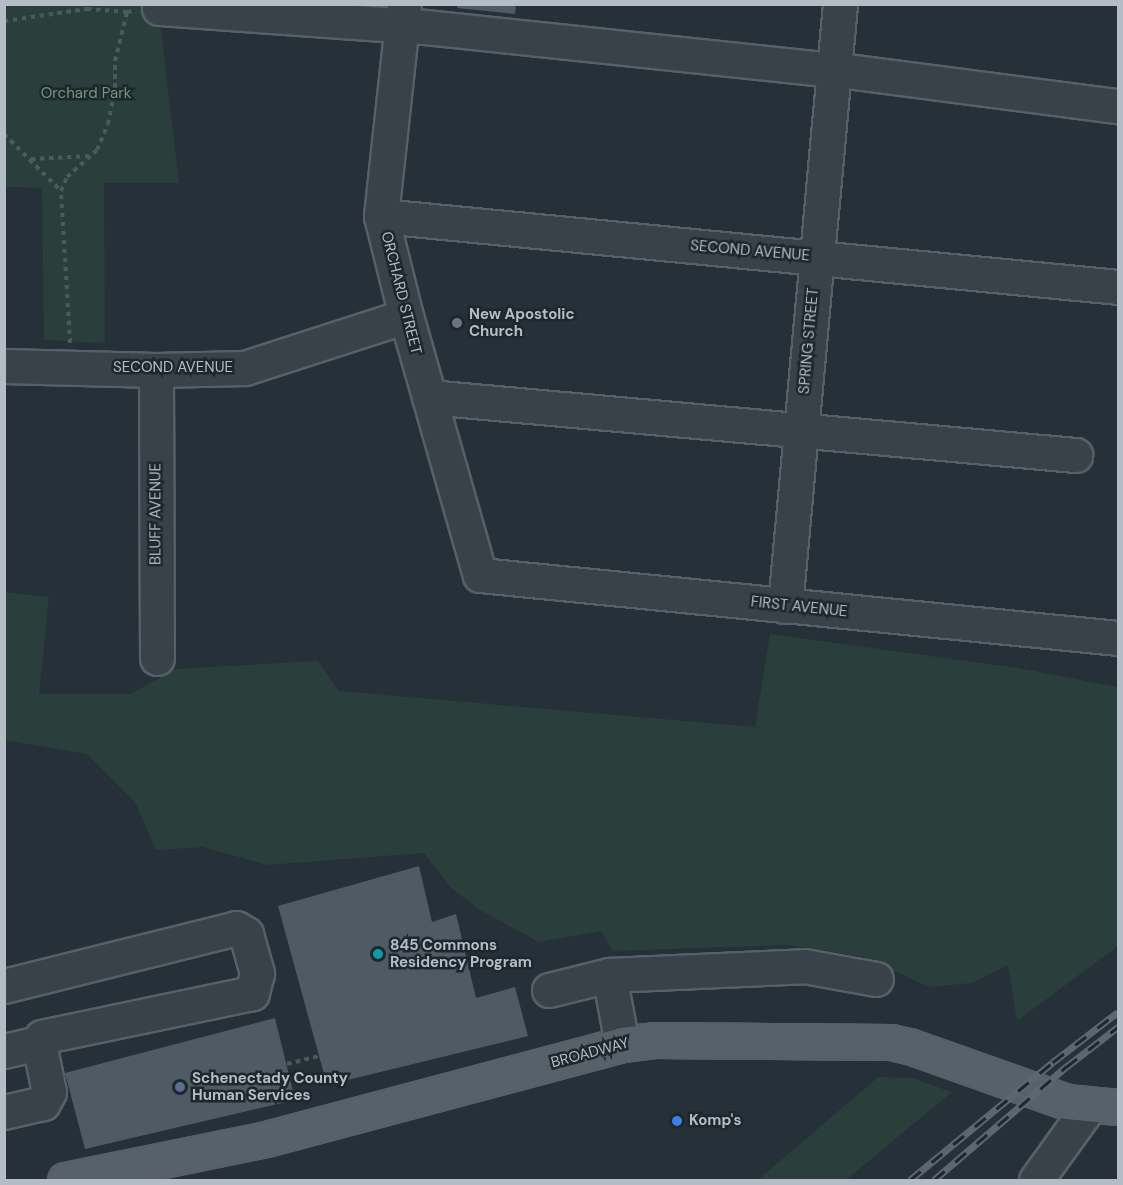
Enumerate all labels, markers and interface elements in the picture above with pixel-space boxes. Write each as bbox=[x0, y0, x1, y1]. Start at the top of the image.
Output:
park label: Orchard Park bbox=[41, 85, 131, 103]
street label: ORCHARD STREET bbox=[377, 230, 425, 356]
street label: SECOND AVENUE bbox=[689, 237, 811, 265]
street label: SPRING STREET bbox=[795, 287, 823, 395]
place label: New Apostolic Church bbox=[469, 305, 575, 340]
marker: New Apostolic Church bbox=[450, 316, 464, 330]
street label: SECOND AVENUE bbox=[113, 359, 233, 377]
street label: BLUFF AVENUE bbox=[147, 463, 165, 565]
street label: FIRST AVENUE bbox=[750, 593, 848, 621]
place label: 845 Commons Residency Program bbox=[390, 936, 532, 971]
marker: 845 Commons Residency Program bbox=[371, 947, 385, 961]
street label: BROADWAY bbox=[549, 1034, 631, 1072]
place label: Schenectady County Human Services bbox=[192, 1069, 348, 1104]
marker: Schenectady County Human Services bbox=[173, 1080, 187, 1094]
place label: Komp's bbox=[689, 1112, 741, 1130]
marker: Komp's bbox=[670, 1114, 684, 1128]

